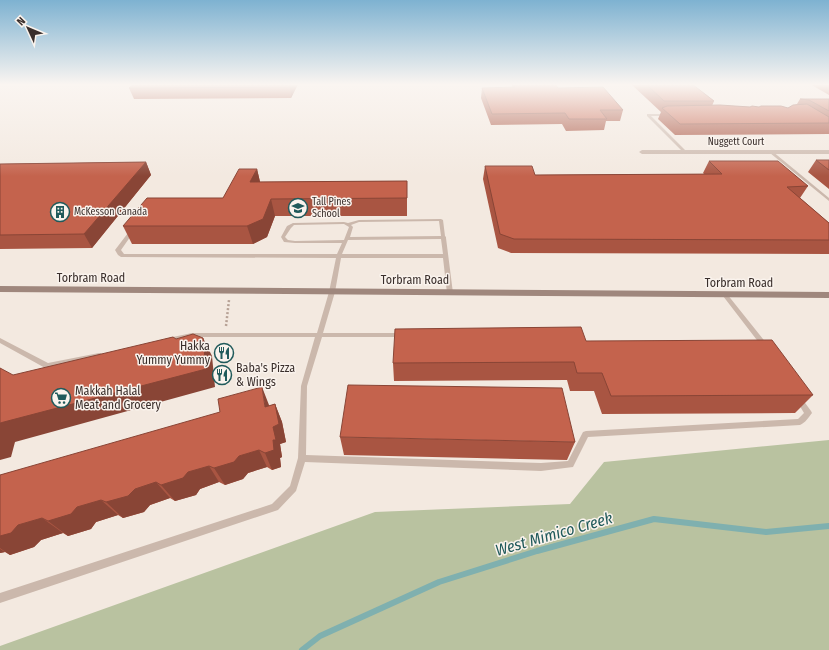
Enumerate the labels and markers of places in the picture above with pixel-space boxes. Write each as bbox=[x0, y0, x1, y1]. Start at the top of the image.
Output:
place label: Tall Pines School bbox=[312, 196, 351, 220]
school or university icon: Tall Pines School bbox=[287, 197, 309, 219]
building icon: McKesson Canada bbox=[49, 201, 71, 223]
place label: McKesson Canada bbox=[74, 206, 147, 218]
place label: Hakka Yummy Yummy bbox=[136, 339, 211, 367]
restaurant icon: Hakka Yummy Yummy bbox=[213, 342, 235, 364]
place label: Baba's Pizza & Wings bbox=[236, 361, 295, 389]
restaurant icon: Baba's Pizza & Wings bbox=[211, 364, 233, 386]
place label: Makkah Halal Meat and Grocery bbox=[75, 384, 161, 412]
supermarket icon: Makkah Halal Meat and Grocery bbox=[50, 387, 72, 409]

